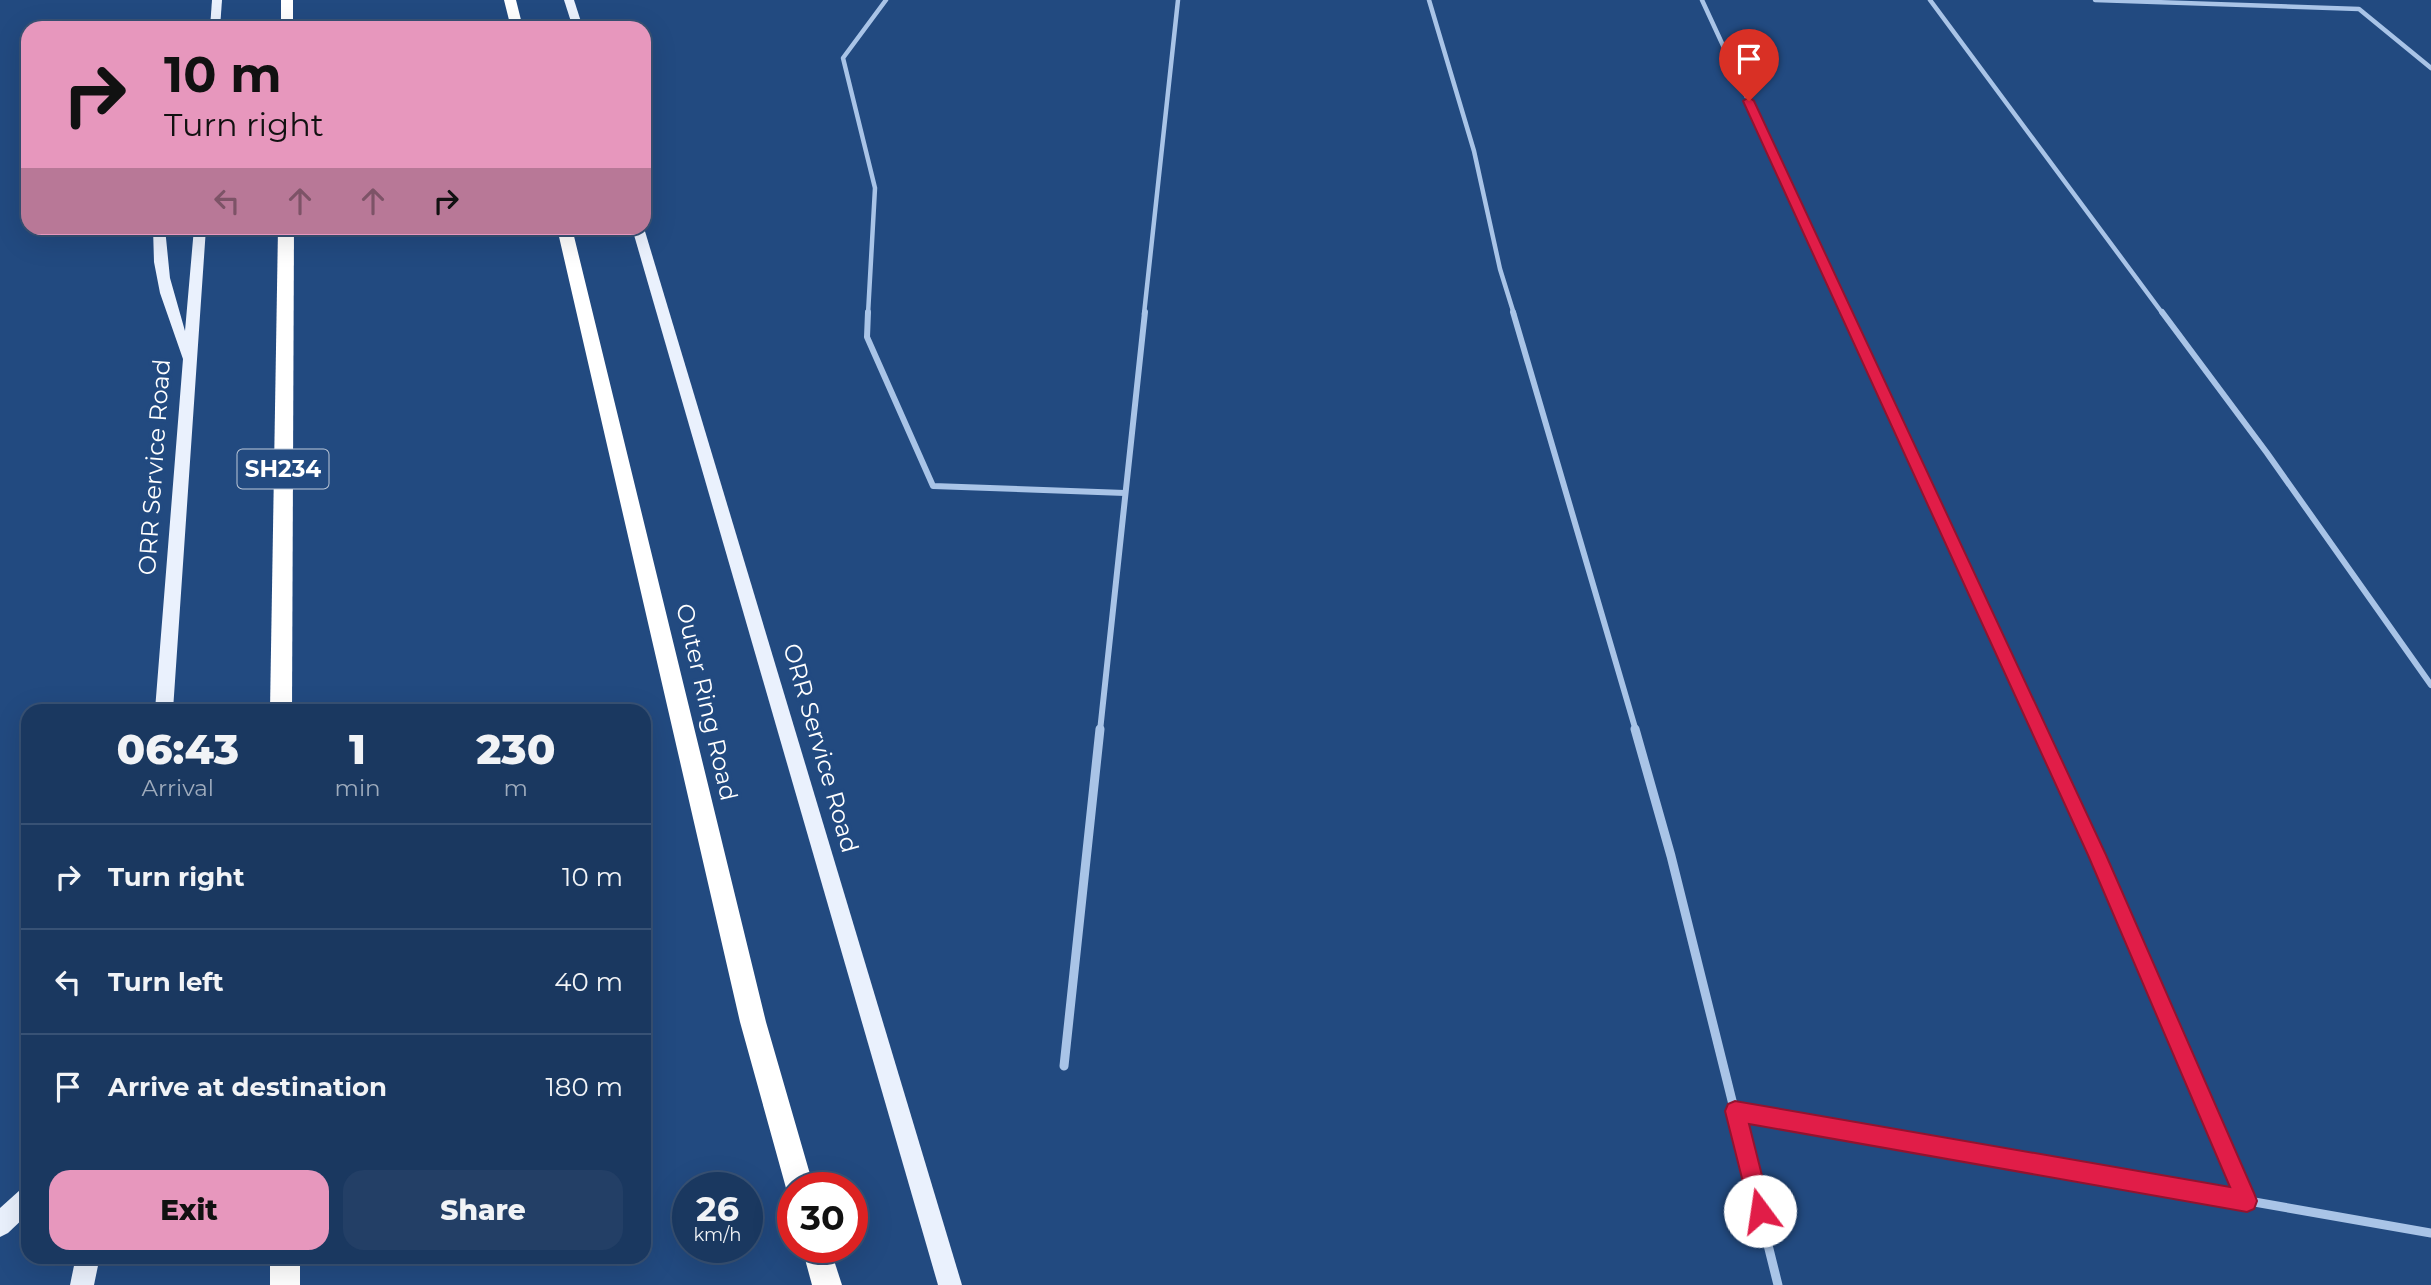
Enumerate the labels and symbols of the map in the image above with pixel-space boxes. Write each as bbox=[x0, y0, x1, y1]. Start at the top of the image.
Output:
pin bbox=[1719, 29, 1779, 101]
street label: ORR Service Road bbox=[132, 358, 176, 576]
road number: SH234 bbox=[238, 449, 328, 489]
street label: Outer Ring Road bbox=[670, 601, 744, 803]
street label: ORR Service Road bbox=[777, 640, 865, 856]
speed limit sign: 30 bbox=[777, 1172, 868, 1263]
position arrow bbox=[1723, 1174, 1797, 1248]

